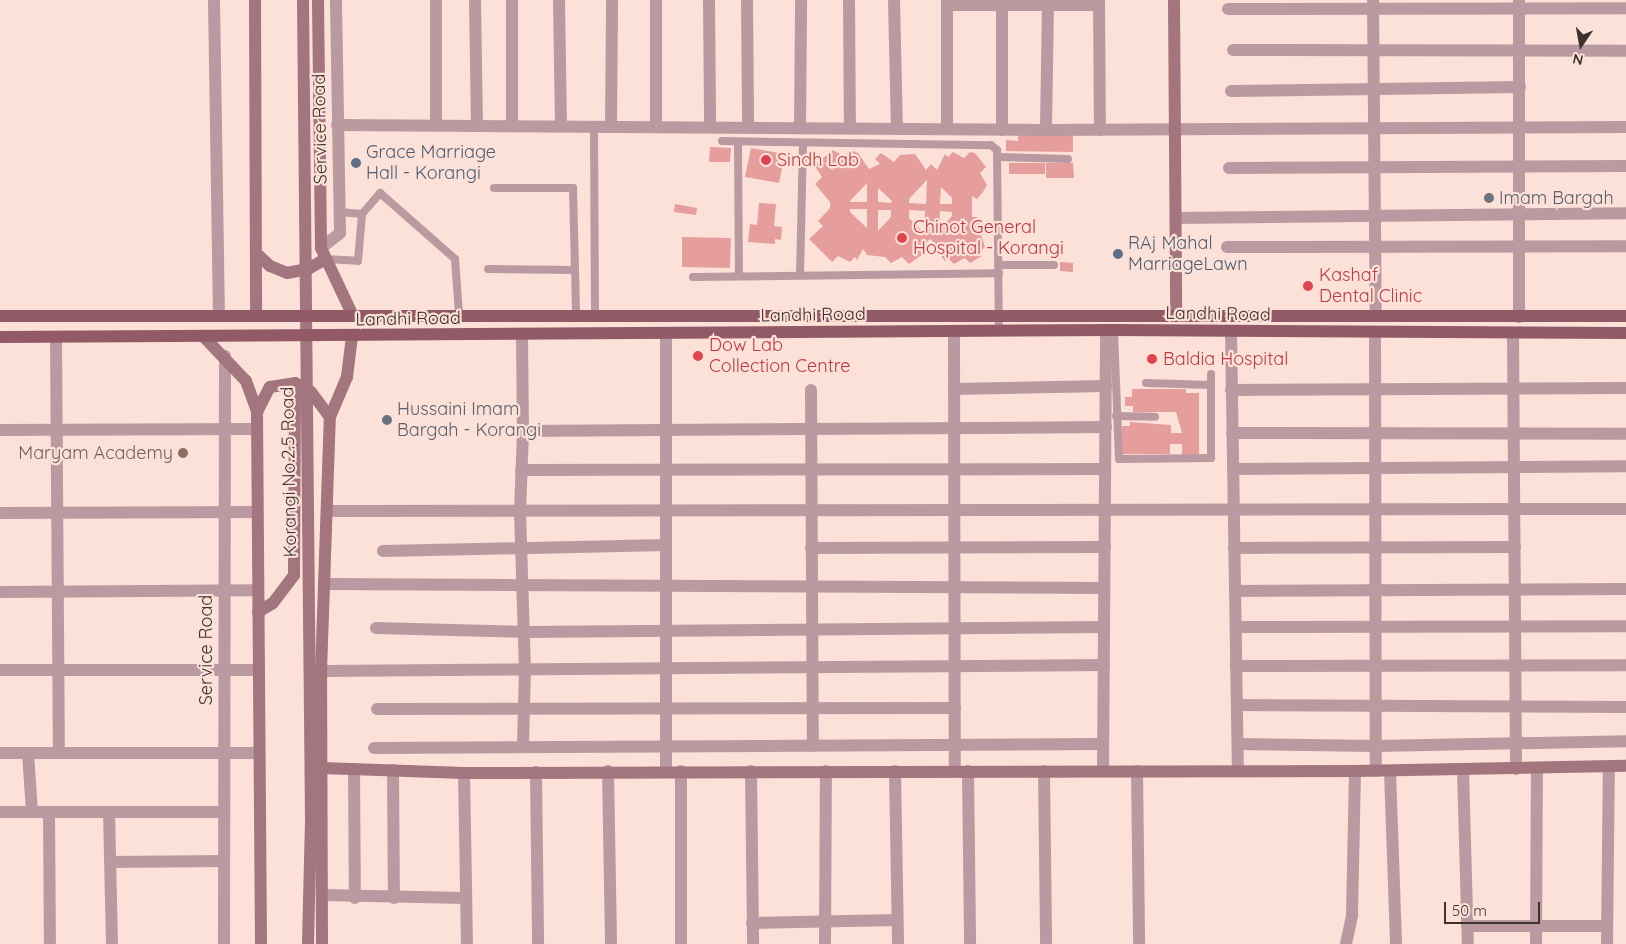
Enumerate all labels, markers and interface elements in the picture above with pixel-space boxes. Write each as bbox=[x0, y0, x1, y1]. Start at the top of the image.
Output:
north arrow bbox=[1556, 20, 1606, 70]
text: N bbox=[1571, 50, 1585, 70]
street label: Service Road bbox=[308, 74, 332, 184]
place label: Grace Marriage Hall - Korangi bbox=[366, 142, 496, 184]
place label: Sindh Lab bbox=[777, 149, 859, 171]
marker: Sindh Lab bbox=[759, 153, 773, 167]
marker: Grace Marriage Hall - Korangi bbox=[350, 157, 362, 169]
place label: Imam Bargah bbox=[1499, 187, 1614, 209]
marker: Imam Bargah bbox=[1483, 192, 1495, 204]
place label: Chinot General Hospital - Korangi bbox=[913, 217, 1064, 260]
marker: Chinot General Hospital - Korangi bbox=[895, 231, 909, 245]
place label: RAj Mahal MarriageLawn bbox=[1128, 233, 1248, 276]
marker: RAj Mahal MarriageLawn bbox=[1112, 248, 1124, 260]
place label: Kashaf Dental Clinic bbox=[1319, 265, 1422, 308]
marker: Kashaf Dental Clinic bbox=[1301, 279, 1315, 293]
street label: Landhi Road bbox=[1165, 302, 1271, 326]
street label: Landhi Road bbox=[760, 303, 866, 327]
street label: Landhi Road bbox=[355, 307, 461, 331]
place label: Dow Lab Collection Centre bbox=[709, 335, 850, 378]
place label: Baldia Hospital bbox=[1163, 348, 1288, 370]
marker: Dow Lab Collection Centre bbox=[691, 349, 705, 363]
marker: Baldia Hospital bbox=[1145, 352, 1159, 366]
street label: Korangi No.2.5 Road bbox=[277, 387, 301, 557]
place label: Hussaini Imam Bargah - Korangi bbox=[397, 399, 541, 442]
marker: Hussaini Imam Bargah - Korangi bbox=[381, 414, 393, 426]
place label: Maryam Academy bbox=[18, 442, 173, 464]
marker: Maryam Academy bbox=[177, 447, 189, 459]
street label: Service Road bbox=[195, 595, 217, 705]
scale bar bbox=[1446, 892, 1542, 924]
text: 50 m bbox=[1452, 901, 1487, 920]

